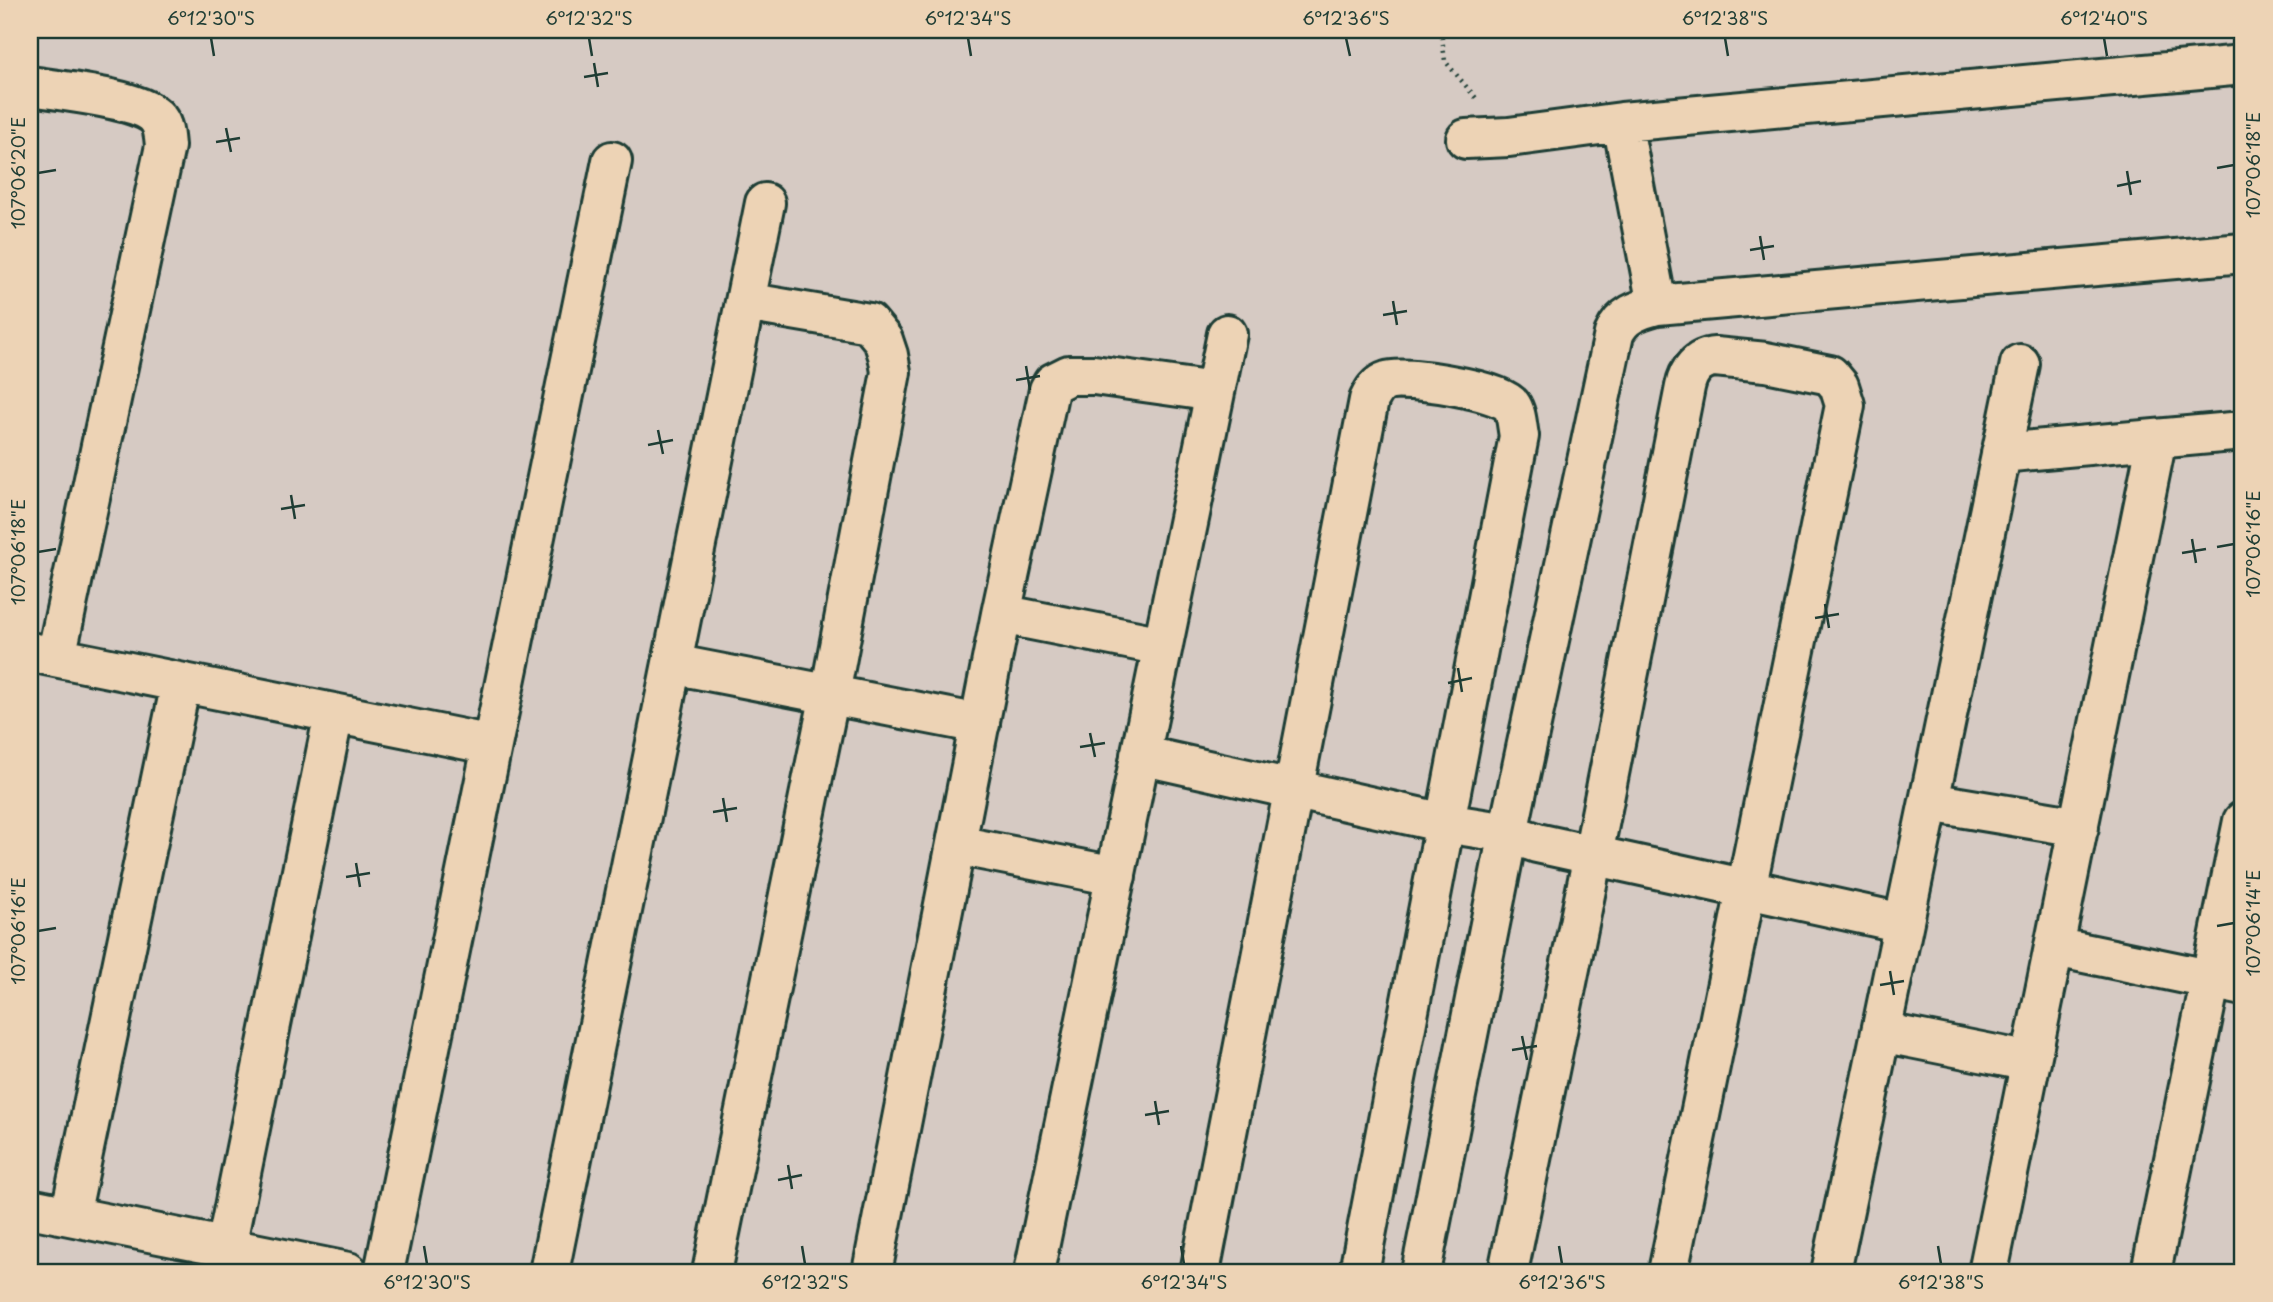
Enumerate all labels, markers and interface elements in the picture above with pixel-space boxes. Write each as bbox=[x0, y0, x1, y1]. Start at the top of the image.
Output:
text: 6°12'30"S bbox=[167, 4, 255, 31]
text: 6°12'32"S bbox=[545, 4, 633, 31]
text: 6°12'34"S bbox=[925, 4, 1011, 31]
text: 6°12'36"S bbox=[1302, 4, 1390, 31]
text: 6°12'38"S bbox=[1682, 4, 1768, 31]
text: 6°12'40"S bbox=[2060, 4, 2148, 31]
text: 107°06'18"E bbox=[2239, 112, 2266, 218]
text: 107°06'20"E bbox=[4, 117, 31, 229]
text: 107°06'16"E bbox=[2239, 490, 2266, 598]
text: 107°06'18"E bbox=[4, 499, 31, 605]
text: 107°06'14"E bbox=[2239, 870, 2266, 976]
text: 107°06'16"E bbox=[4, 877, 31, 985]
text: 6°12'30"S bbox=[383, 1268, 471, 1295]
text: 6°12'32"S bbox=[761, 1268, 849, 1295]
text: 6°12'34"S bbox=[1141, 1268, 1227, 1295]
text: 6°12'36"S bbox=[1518, 1268, 1606, 1295]
text: 6°12'38"S bbox=[1898, 1268, 1984, 1295]

